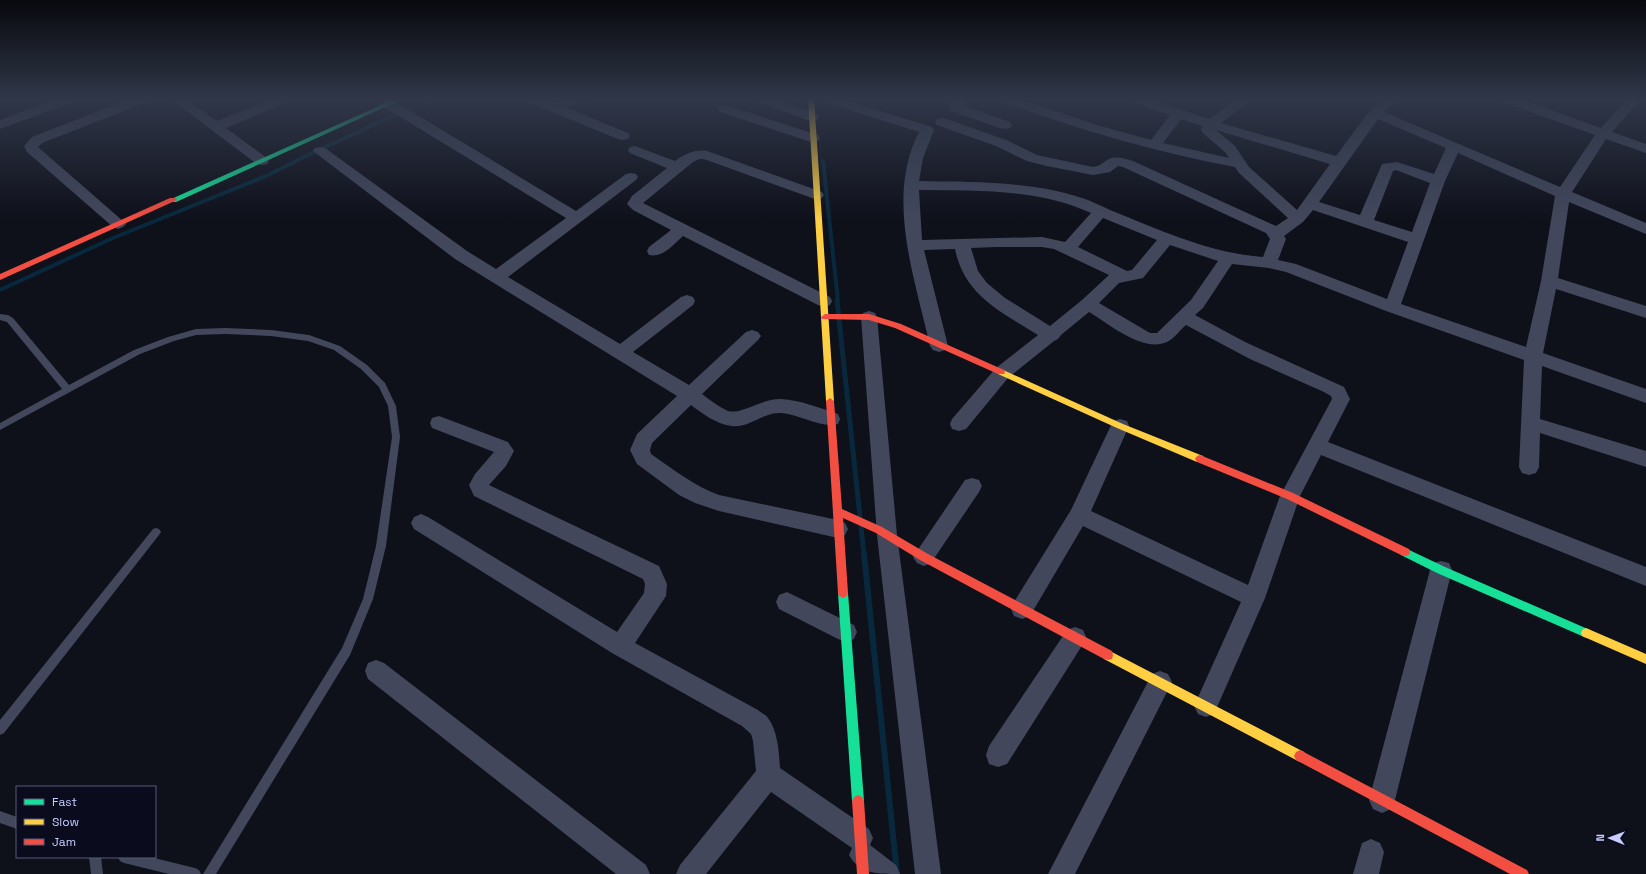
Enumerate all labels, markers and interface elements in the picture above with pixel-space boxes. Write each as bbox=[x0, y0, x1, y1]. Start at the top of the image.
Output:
legend bbox=[16, 786, 156, 858]
text: Fast bbox=[52, 794, 77, 810]
text: Slow bbox=[52, 814, 79, 830]
north arrow bbox=[1590, 818, 1630, 858]
text: Jam bbox=[52, 834, 76, 850]
text: N bbox=[1593, 834, 1607, 842]

